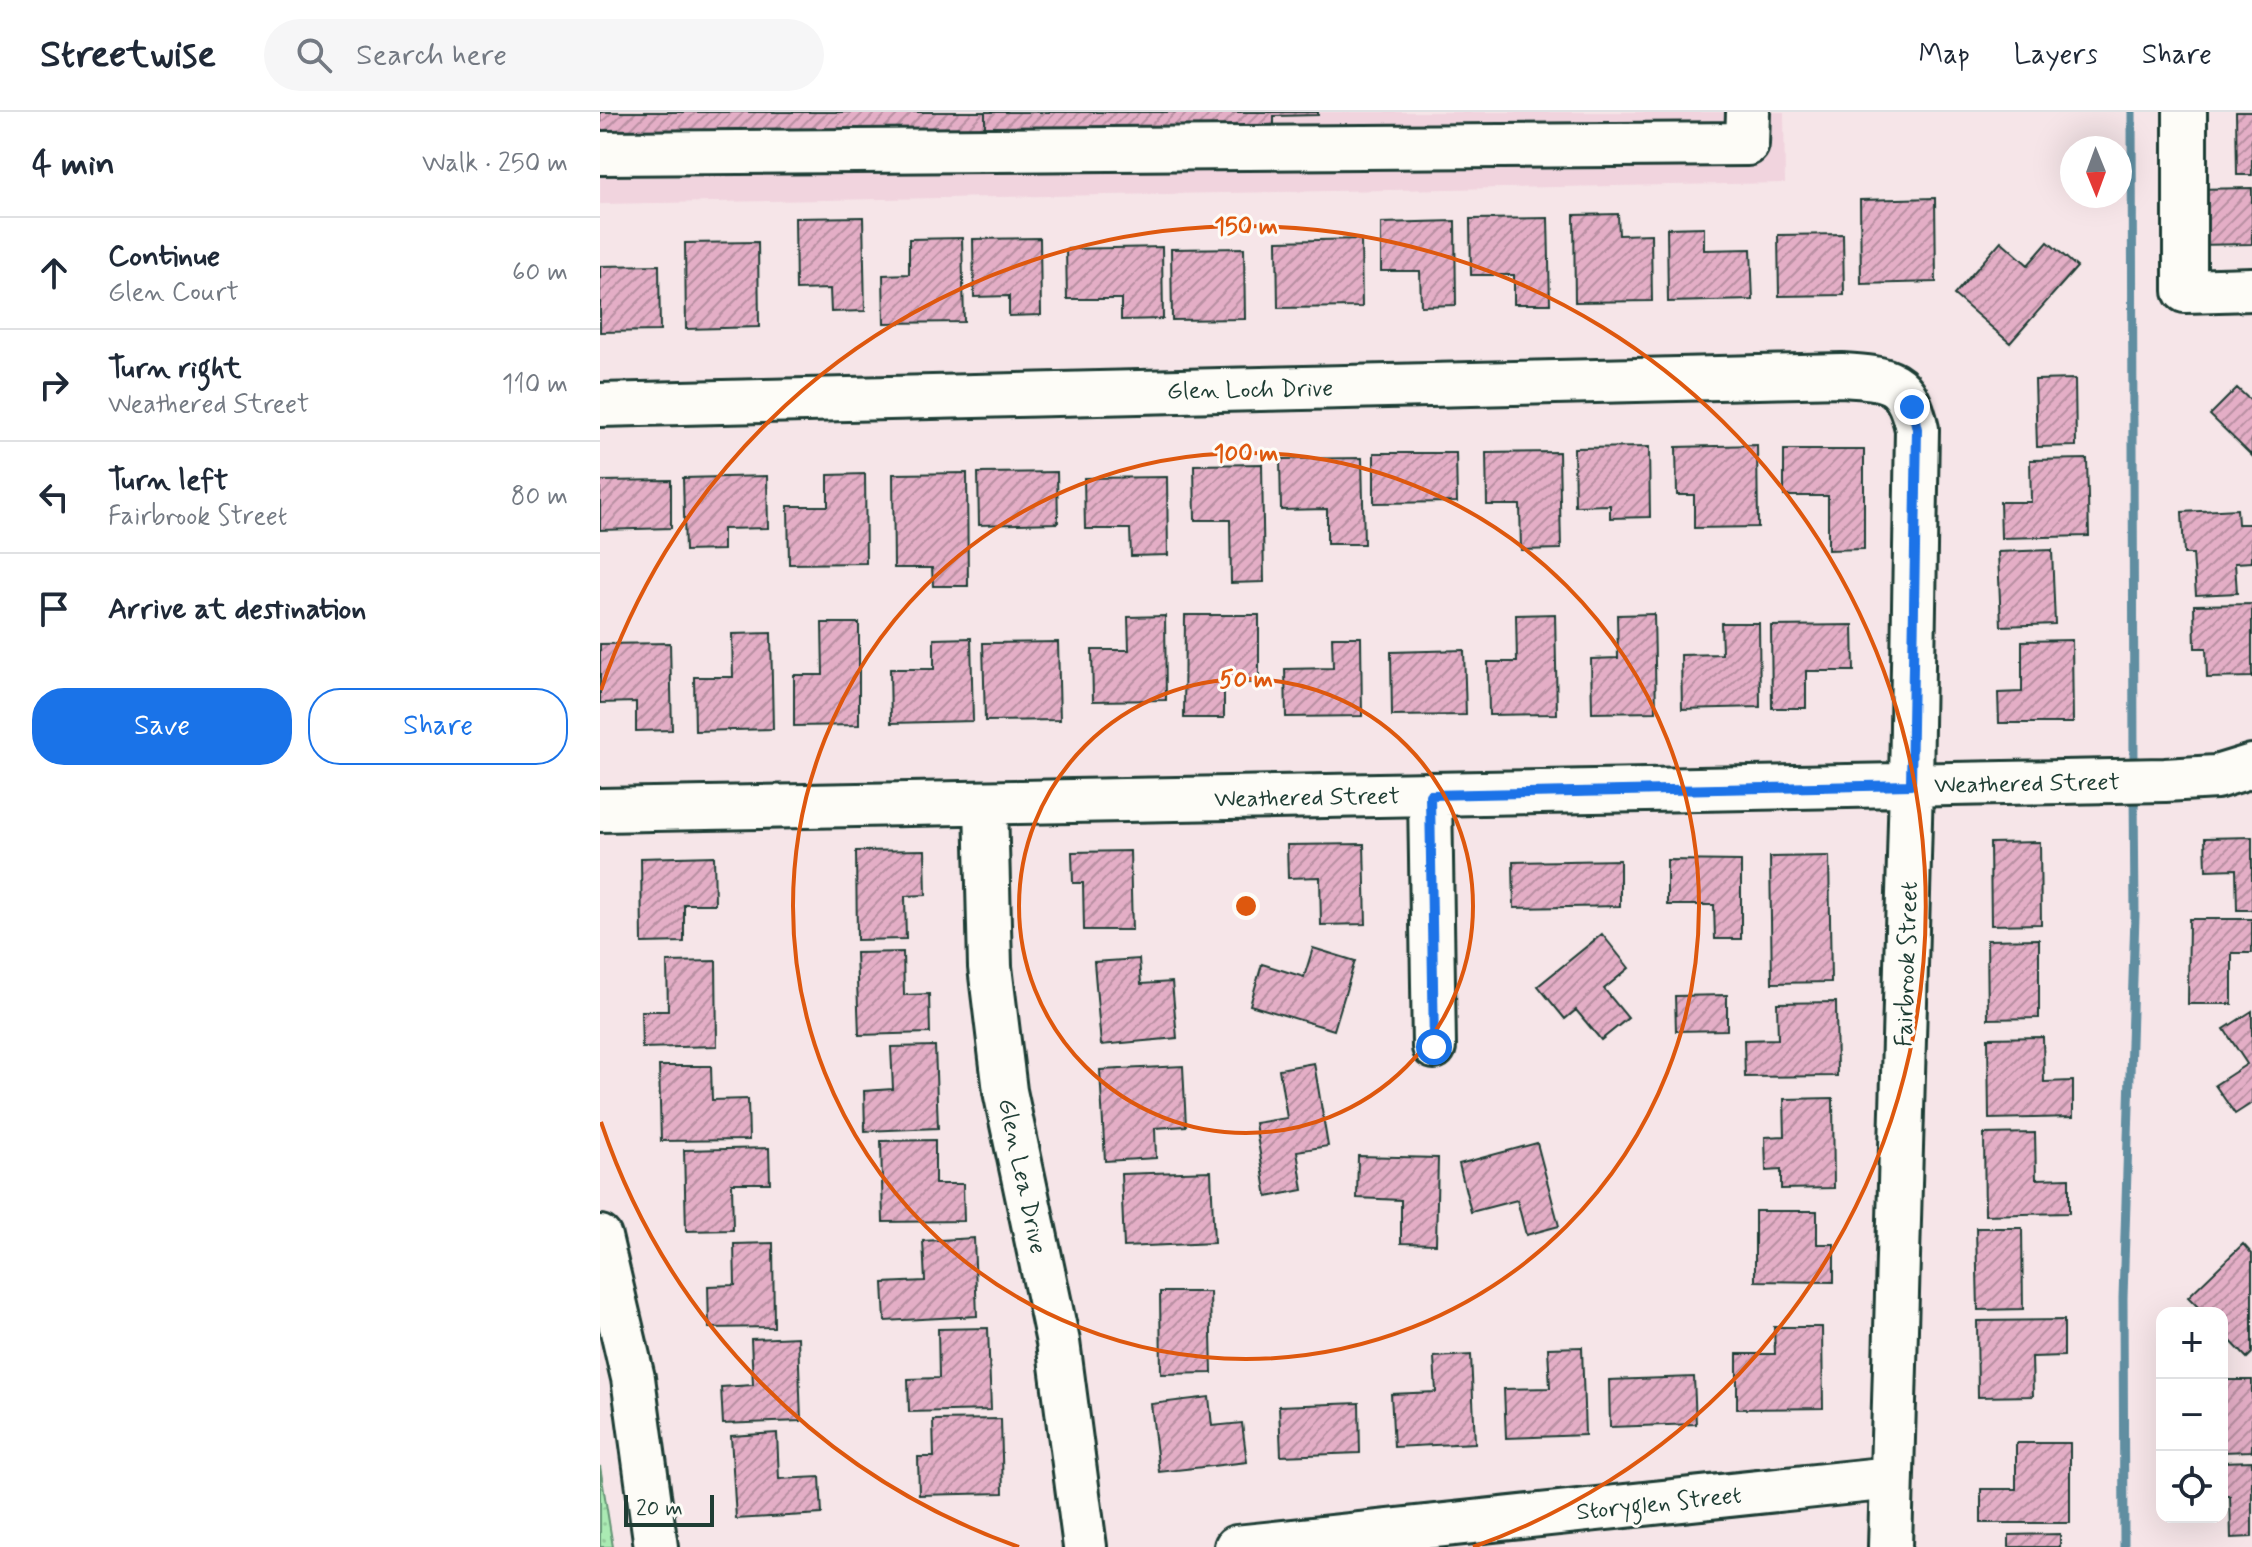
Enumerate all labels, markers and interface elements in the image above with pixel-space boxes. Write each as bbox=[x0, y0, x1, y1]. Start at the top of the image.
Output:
search box bbox=[264, 19, 824, 91]
text: Streetwise bbox=[40, 31, 216, 80]
icon: search bbox=[292, 33, 336, 77]
text: Search here bbox=[356, 36, 507, 75]
text: Map bbox=[1919, 37, 1970, 74]
text: Layers bbox=[2014, 37, 2098, 74]
text: Share bbox=[2142, 37, 2212, 74]
north arrow bbox=[2060, 136, 2132, 208]
text: 4 min bbox=[32, 142, 115, 187]
text: Walk · 250 m bbox=[422, 147, 568, 181]
text: 150 m bbox=[1214, 212, 1278, 243]
text: Continue bbox=[108, 237, 220, 276]
icon: ahead bbox=[32, 251, 76, 295]
text: 60 m bbox=[512, 256, 568, 290]
text: Glen Court bbox=[108, 276, 239, 310]
text: Turn right bbox=[108, 349, 241, 388]
icon: right bbox=[32, 363, 76, 407]
text: 110 m bbox=[502, 368, 568, 402]
street label: Glen Loch Drive bbox=[1167, 374, 1333, 407]
text: Weathered Street bbox=[108, 388, 309, 422]
route end bbox=[1894, 389, 1930, 425]
text: 100 m bbox=[1214, 439, 1278, 470]
text: Turn left bbox=[108, 461, 228, 500]
icon: left bbox=[32, 475, 76, 519]
text: 80 m bbox=[511, 480, 568, 514]
text: Fairbrook Street bbox=[108, 500, 287, 534]
icon: arrive bbox=[32, 587, 76, 631]
text: Arrive at destination bbox=[108, 590, 366, 629]
text: 50 m bbox=[1219, 665, 1273, 696]
button: Save bbox=[32, 688, 292, 765]
button: Share bbox=[308, 688, 568, 765]
street label: Weathered Street bbox=[1934, 767, 2120, 802]
street label: Weathered Street bbox=[1214, 781, 1400, 816]
street label: Fairbrook Street bbox=[1889, 881, 1926, 1047]
centre of rings bbox=[1232, 892, 1260, 920]
route start bbox=[1416, 1029, 1452, 1065]
street label: Glen Lea Drive bbox=[990, 1096, 1053, 1257]
map controls bbox=[2156, 1307, 2228, 1523]
button: + bbox=[2156, 1307, 2228, 1379]
button: − bbox=[2156, 1379, 2228, 1451]
button: locate bbox=[2156, 1451, 2228, 1523]
street label: Storyglen Street bbox=[1575, 1480, 1744, 1532]
scale bar bbox=[624, 1491, 714, 1527]
text: 20 m bbox=[636, 1495, 683, 1523]

